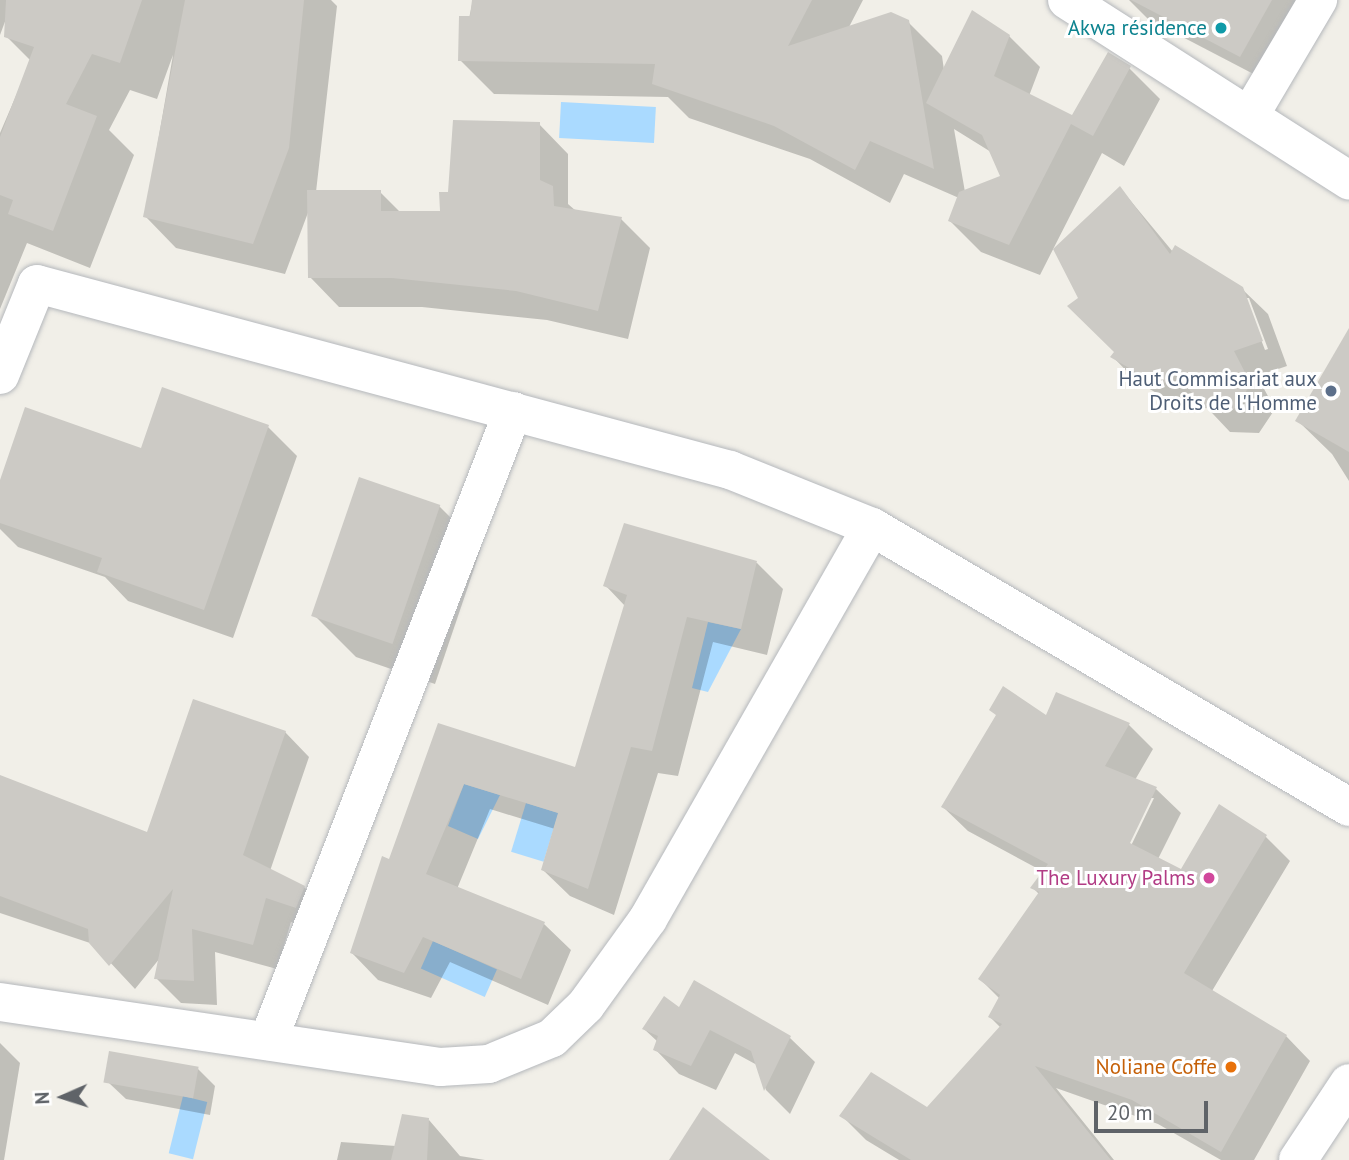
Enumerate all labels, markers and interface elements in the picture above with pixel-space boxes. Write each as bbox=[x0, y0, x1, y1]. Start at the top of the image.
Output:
place label: Akwa résidence bbox=[1068, 15, 1207, 41]
marker: Akwa résidence bbox=[1213, 20, 1229, 36]
place label: Haut Commisariat aux Droits de l'Homme bbox=[1118, 366, 1317, 416]
marker: Haut Commisariat aux Droits de l'Homme bbox=[1323, 383, 1339, 399]
place label: The Luxury Palms bbox=[1036, 865, 1195, 891]
marker: The Luxury Palms bbox=[1201, 870, 1217, 886]
place label: Noliane Coffe bbox=[1096, 1054, 1217, 1080]
marker: Noliane Coffe bbox=[1223, 1059, 1239, 1075]
north arrow bbox=[28, 1062, 98, 1132]
scale bar bbox=[1097, 1086, 1211, 1130]
text: N bbox=[30, 1091, 54, 1105]
text: 20 m bbox=[1107, 1099, 1153, 1126]

